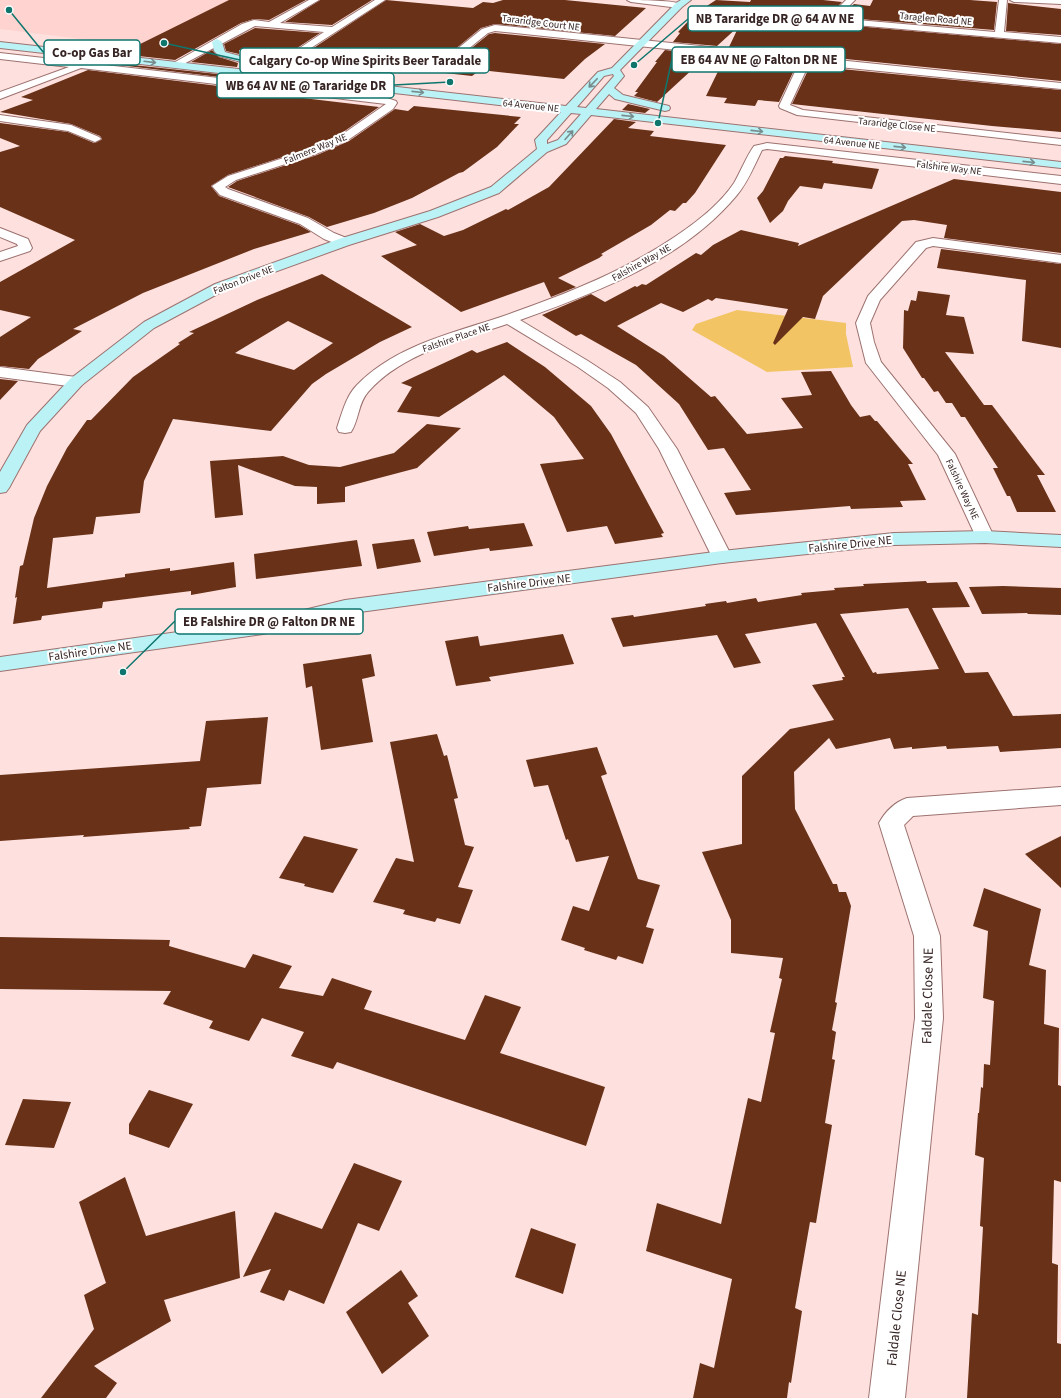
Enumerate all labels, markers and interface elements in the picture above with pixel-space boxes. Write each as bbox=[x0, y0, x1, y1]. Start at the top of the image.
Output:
callout: NB Tararidge DR @ 64 AV NE bbox=[688, 6, 863, 31]
street label: Taraglen Road NE bbox=[899, 9, 973, 29]
text: NB Tararidge DR @ 64 AV NE bbox=[696, 10, 854, 28]
street label: Tararidge Court NE bbox=[501, 11, 581, 35]
callout: Co-op Gas Bar bbox=[44, 40, 140, 65]
text: Co-op Gas Bar bbox=[52, 44, 133, 62]
callout: EB 64 AV NE @ Falton DR NE bbox=[672, 47, 845, 72]
callout: Calgary Co-op Wine Spirits Beer Taradale bbox=[240, 48, 489, 73]
text: EB 64 AV NE @ Falton DR NE bbox=[680, 51, 838, 69]
text: Calgary Co-op Wine Spirits Beer Taradale bbox=[249, 52, 482, 70]
one-way arrow bbox=[143, 59, 156, 66]
callout: WB 64 AV NE @ Tararidge DR bbox=[217, 73, 394, 98]
text: WB 64 AV NE @ Tararidge DR bbox=[226, 77, 386, 95]
one-way arrow bbox=[588, 78, 598, 88]
one-way arrow bbox=[411, 89, 424, 96]
street label: 64 Avenue NE bbox=[502, 96, 560, 116]
one-way arrow bbox=[621, 112, 634, 120]
street label: Tararidge Close NE bbox=[857, 114, 936, 136]
one-way arrow bbox=[750, 127, 763, 135]
one-way arrow bbox=[564, 129, 573, 140]
street label: Falmere Way NE bbox=[282, 130, 349, 168]
street label: 64 Avenue NE bbox=[823, 133, 881, 153]
one-way arrow bbox=[893, 143, 906, 151]
street label: Falshire Way NE bbox=[915, 157, 982, 179]
one-way arrow bbox=[1022, 158, 1035, 166]
street label: Falshire Way NE bbox=[609, 241, 674, 285]
street label: Falton Drive NE bbox=[211, 262, 276, 298]
street label: Falshire Place NE bbox=[421, 320, 492, 356]
street label: Falshire Way NE bbox=[942, 457, 982, 522]
street label: Falshire Drive NE bbox=[807, 532, 893, 557]
street label: Falshire Drive NE bbox=[486, 570, 572, 597]
callout: EB Falshire DR @ Falton DR NE bbox=[175, 609, 363, 634]
text: EB Falshire DR @ Falton DR NE bbox=[183, 613, 355, 631]
street label: Falshire Drive NE bbox=[47, 637, 133, 666]
street label: Faldale Close NE bbox=[917, 948, 939, 1044]
street label: Faldale Close NE bbox=[882, 1269, 912, 1367]

